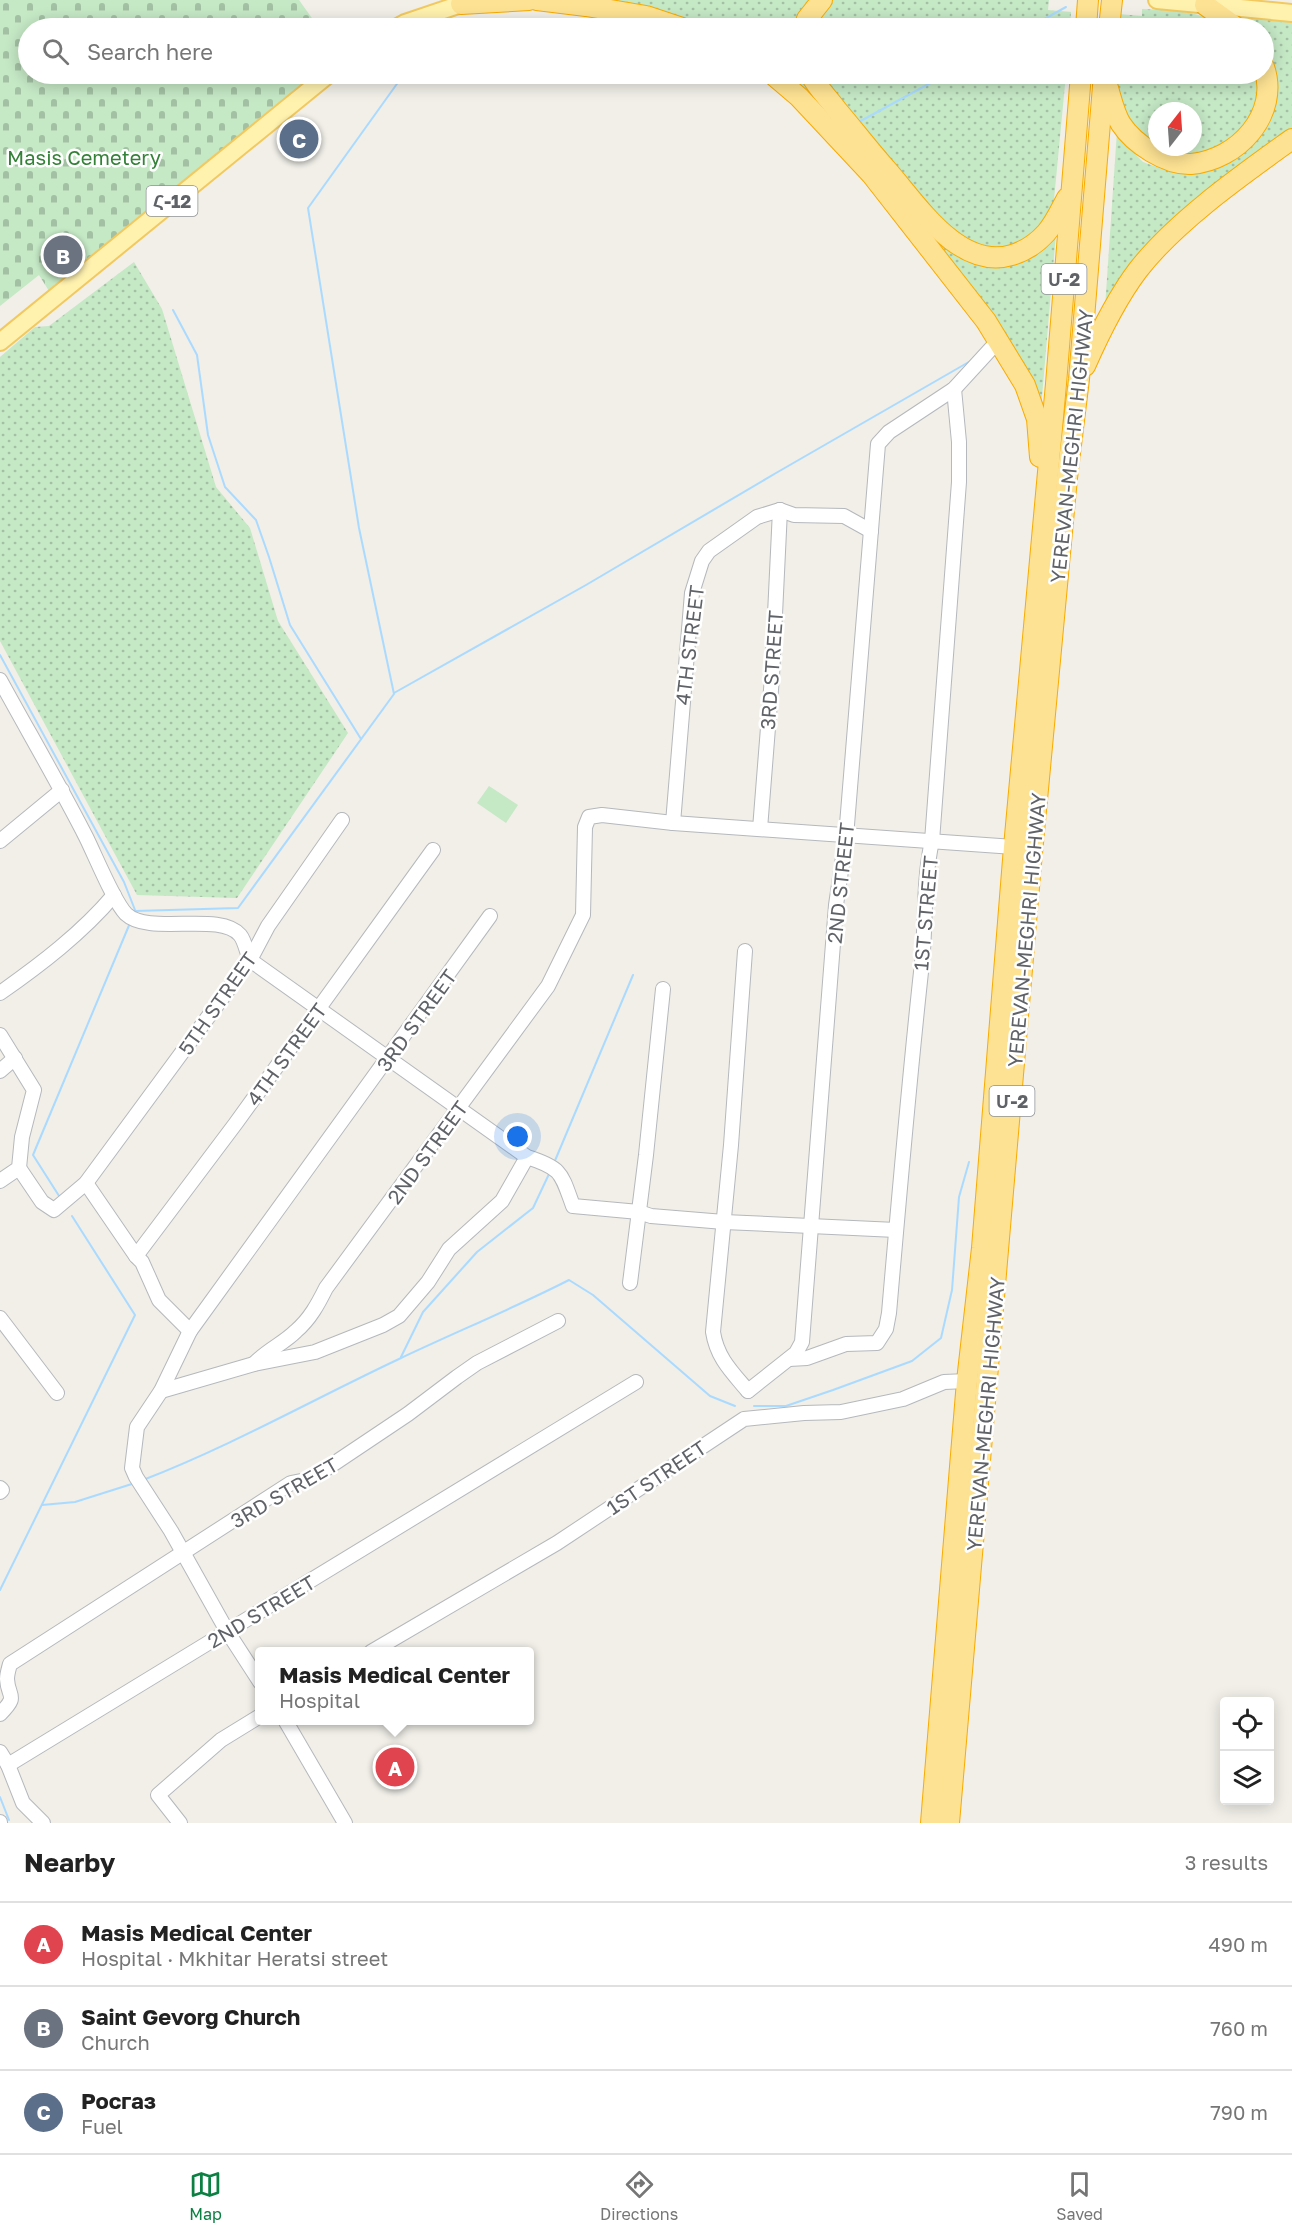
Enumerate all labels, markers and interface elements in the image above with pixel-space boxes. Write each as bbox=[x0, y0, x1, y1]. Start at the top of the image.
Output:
search box bbox=[18, 18, 1274, 84]
icon: search bbox=[39, 35, 72, 68]
text: Search here bbox=[87, 38, 213, 65]
north arrow bbox=[1148, 102, 1202, 156]
pin: C bbox=[280, 116, 318, 162]
park label: Masis Cemetery bbox=[7, 145, 161, 169]
road number: Հ-12 bbox=[146, 186, 198, 216]
pin: B bbox=[44, 232, 82, 278]
road number: Մ-2 bbox=[1042, 264, 1086, 294]
street label: YEREVAN-MEGHRI HIGHWAY bbox=[1045, 308, 1097, 584]
street label: 4TH STREET bbox=[670, 584, 708, 706]
street label: 3RD STREET bbox=[755, 609, 787, 731]
street label: YEREVAN-MEGHRI HIGHWAY bbox=[1002, 792, 1050, 1068]
street label: 2ND STREET bbox=[822, 821, 858, 945]
street label: 1ST STREET bbox=[908, 855, 942, 971]
street label: 5TH STREET bbox=[173, 947, 261, 1059]
street label: 3RD STREET bbox=[371, 964, 461, 1076]
street label: 4TH STREET bbox=[241, 998, 331, 1110]
road number: Մ-2 bbox=[990, 1086, 1034, 1116]
street label: 2ND STREET bbox=[382, 1096, 472, 1208]
your location bbox=[503, 1122, 532, 1151]
street label: YEREVAN-MEGHRI HIGHWAY bbox=[961, 1276, 1009, 1552]
street label: 1ST STREET bbox=[601, 1435, 711, 1519]
street label: 3RD STREET bbox=[226, 1452, 342, 1532]
street label: 2ND STREET bbox=[203, 1569, 319, 1653]
popup bbox=[255, 1647, 534, 1725]
text: Masis Medical Center bbox=[279, 1661, 510, 1688]
text: Hospital bbox=[279, 1688, 360, 1712]
map controls bbox=[1220, 1697, 1274, 1805]
button: locate bbox=[1220, 1697, 1274, 1751]
pin: A bbox=[376, 1744, 414, 1790]
button: layers bbox=[1220, 1751, 1274, 1805]
text: Nearby bbox=[24, 1847, 115, 1878]
text: 3 results bbox=[1185, 1850, 1268, 1874]
text: Masis Medical Center bbox=[81, 1919, 312, 1946]
text: A bbox=[36, 1932, 51, 1956]
text: 490 m bbox=[1209, 1932, 1268, 1956]
text: Hospital · Mkhitar Heratsi street bbox=[81, 1946, 388, 1970]
text: Saint Gevorg Church bbox=[81, 2003, 300, 2030]
text: B bbox=[36, 2016, 51, 2040]
text: 760 m bbox=[1210, 2016, 1268, 2040]
text: Church bbox=[81, 2030, 150, 2054]
text: Росгаз bbox=[81, 2087, 156, 2114]
text: C bbox=[36, 2100, 51, 2124]
text: 790 m bbox=[1210, 2100, 1268, 2124]
text: Fuel bbox=[81, 2114, 123, 2138]
tab: Map bbox=[189, 2168, 222, 2224]
tab: Directions bbox=[600, 2168, 678, 2224]
tab: Saved bbox=[1056, 2168, 1103, 2224]

